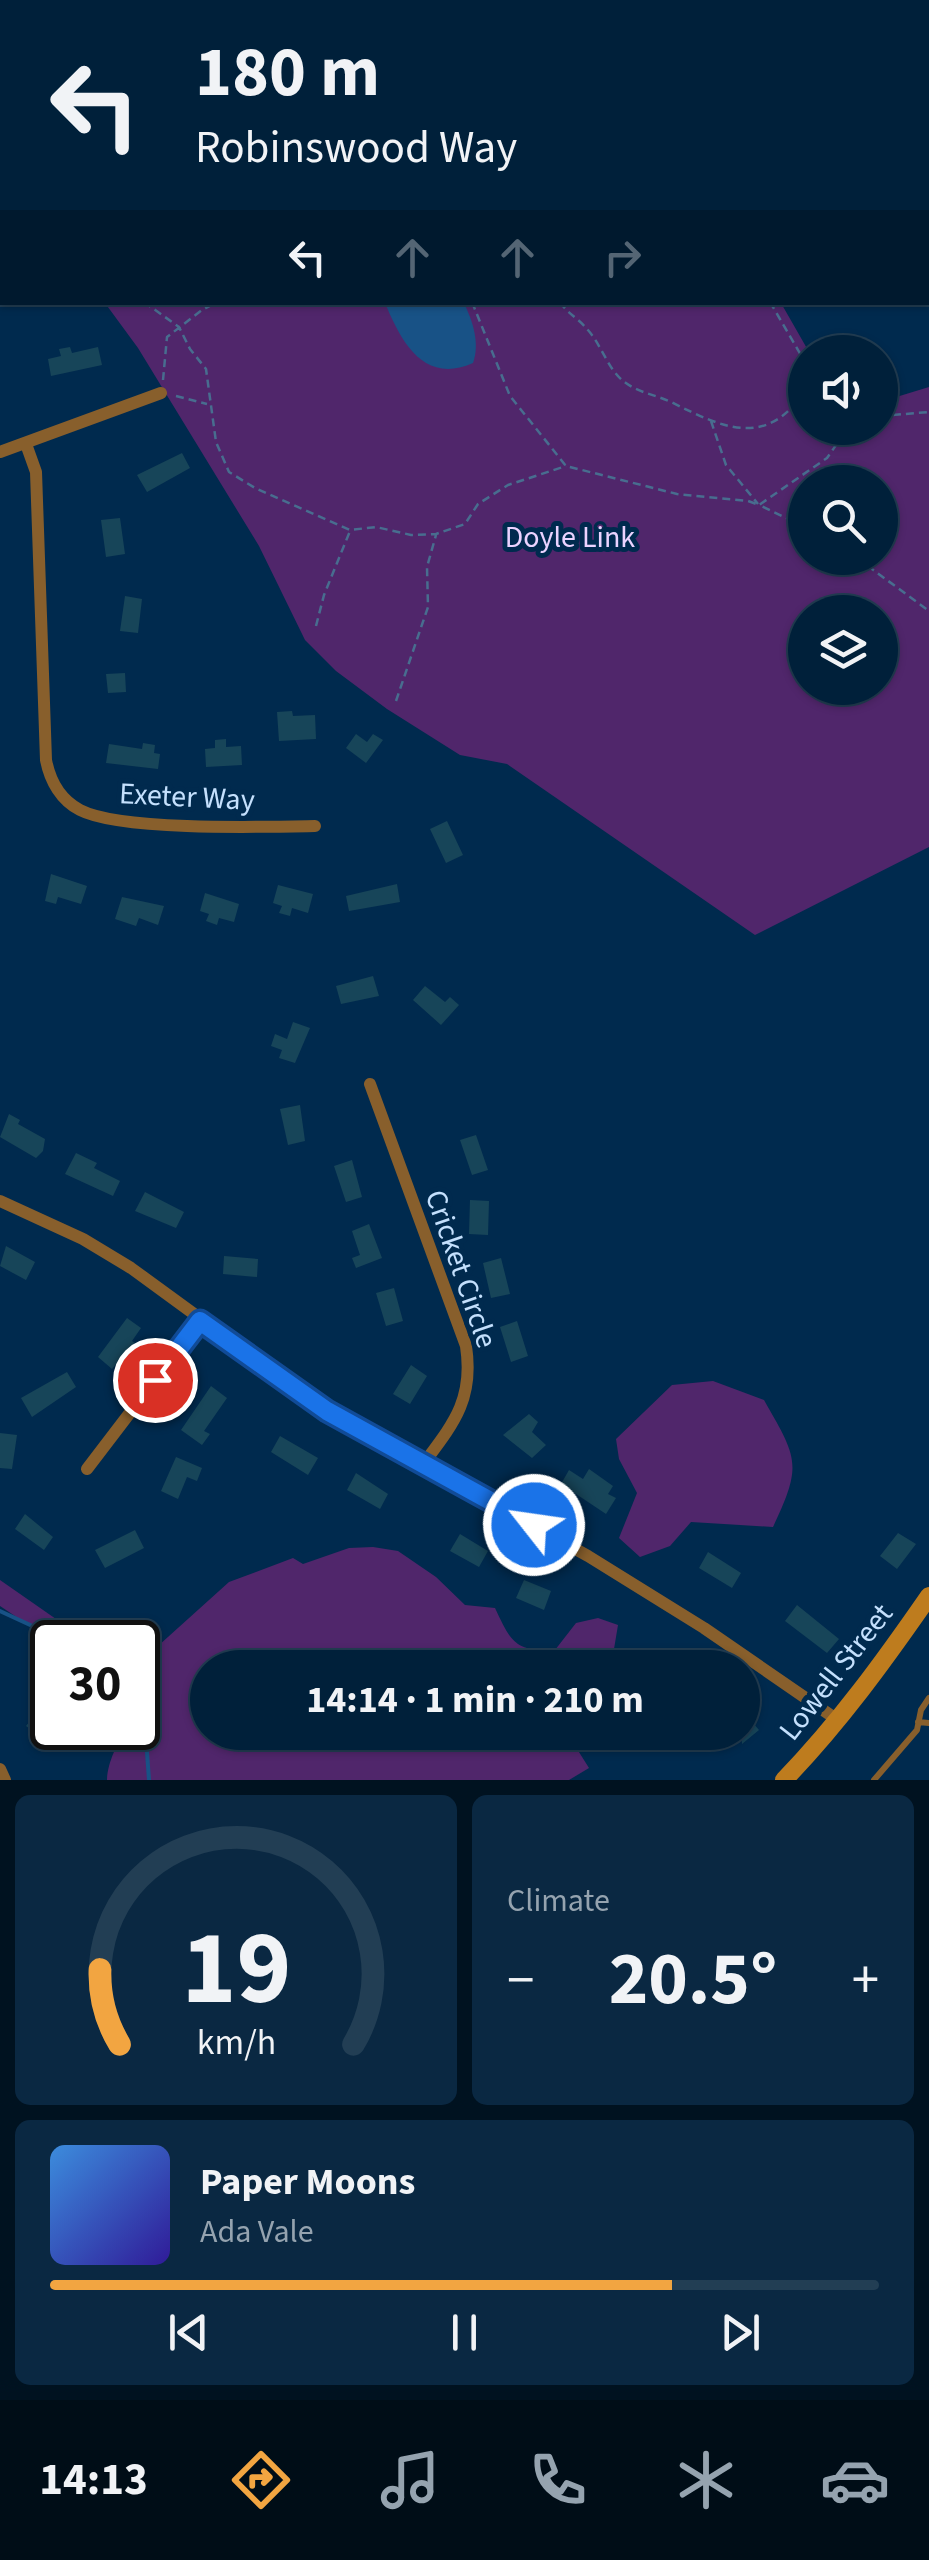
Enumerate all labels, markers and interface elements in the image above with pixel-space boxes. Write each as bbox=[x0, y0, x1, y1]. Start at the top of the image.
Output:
text: 180 m bbox=[195, 23, 380, 123]
icon: left bbox=[30, 40, 160, 170]
text: Robinswood Way bbox=[195, 116, 517, 180]
icon: left bbox=[280, 230, 335, 285]
icon: ahead bbox=[385, 230, 440, 285]
icon: ahead bbox=[490, 230, 545, 285]
icon: right bbox=[595, 230, 650, 285]
map controls bbox=[788, 335, 898, 705]
button: sound bbox=[788, 335, 898, 445]
button: search bbox=[788, 465, 898, 575]
park label: Doyle Link bbox=[505, 516, 635, 559]
button: layers bbox=[788, 595, 898, 705]
street label: Exeter Way bbox=[118, 772, 256, 822]
street label: Cricket Circle bbox=[414, 1184, 508, 1354]
pin bbox=[113, 1338, 198, 1423]
icon: arrive bbox=[128, 1353, 183, 1408]
position arrow bbox=[482, 1473, 586, 1577]
street label: Lowell Street bbox=[769, 1594, 903, 1750]
speed limit sign: 30 bbox=[30, 1620, 160, 1750]
text: 14:14 · 1 min · 210 m bbox=[306, 1673, 644, 1727]
text: Climate bbox=[507, 1878, 610, 1924]
text: 19 bbox=[181, 1896, 291, 2044]
text: 20.5° bbox=[609, 1926, 777, 2033]
text: − bbox=[507, 1942, 534, 2020]
text: + bbox=[852, 1942, 879, 2020]
text: km/h bbox=[196, 2017, 276, 2068]
text: Paper Moons bbox=[200, 2155, 415, 2209]
text: Ada Vale bbox=[200, 2209, 314, 2255]
icon: previous bbox=[161, 2305, 216, 2360]
icon: pause bbox=[437, 2305, 492, 2360]
icon: next bbox=[713, 2305, 768, 2360]
icon: directions bbox=[226, 2445, 296, 2515]
icon: music bbox=[375, 2445, 445, 2515]
icon: phone bbox=[523, 2445, 593, 2515]
icon: climate bbox=[671, 2445, 741, 2515]
icon: car bbox=[820, 2445, 890, 2515]
text: 14:13 bbox=[39, 2448, 148, 2512]

